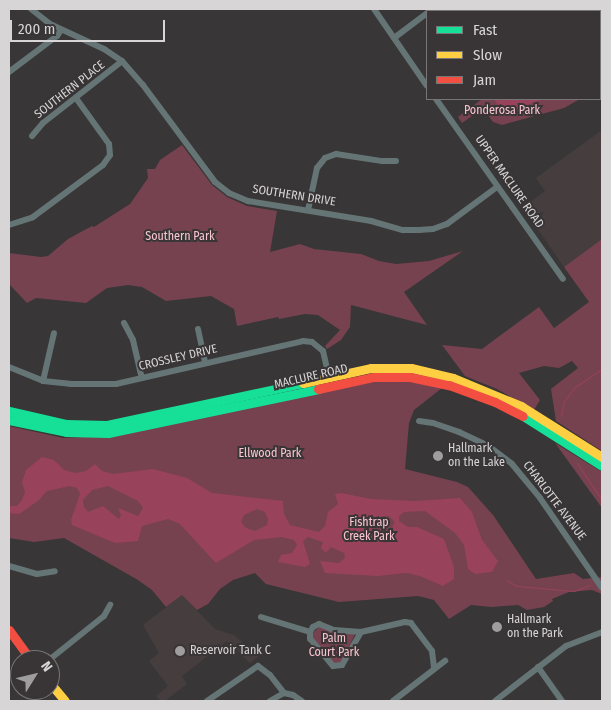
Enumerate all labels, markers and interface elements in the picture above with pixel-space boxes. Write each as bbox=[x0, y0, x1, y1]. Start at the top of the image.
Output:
scale bar bbox=[12, 10, 168, 42]
legend bbox=[426, 10, 601, 100]
text: 200 m bbox=[18, 20, 55, 38]
text: Fast bbox=[473, 21, 497, 39]
text: Slow bbox=[473, 46, 502, 64]
street label: SOUTHERN PLACE bbox=[32, 58, 108, 122]
text: Jam bbox=[473, 71, 496, 89]
park label: Ponderosa Park bbox=[464, 104, 540, 118]
street label: UPPER MACLURE ROAD bbox=[472, 133, 546, 231]
street label: SOUTHERN DRIVE bbox=[251, 182, 337, 210]
park label: Southern Park bbox=[145, 230, 215, 244]
street label: CROSSLEY DRIVE bbox=[137, 342, 219, 374]
street label: MACLURE ROAD bbox=[273, 362, 349, 392]
place label: Hallmark on the Lake bbox=[448, 442, 505, 470]
park label: Ellwood Park bbox=[239, 447, 301, 461]
marker: Hallmark on the Lake bbox=[432, 450, 444, 462]
street label: CHARLOTTE AVENUE bbox=[520, 459, 588, 543]
park label: Fishtrap Creek Park bbox=[343, 516, 395, 544]
place label: Hallmark on the Park bbox=[507, 613, 563, 641]
marker: Hallmark on the Park bbox=[491, 621, 503, 633]
park label: Palm Court Park bbox=[309, 632, 359, 660]
place label: Reservoir Tank C bbox=[190, 644, 271, 658]
marker: Reservoir Tank C bbox=[174, 645, 186, 657]
north arrow bbox=[10, 650, 60, 700]
text: N bbox=[37, 658, 56, 675]

